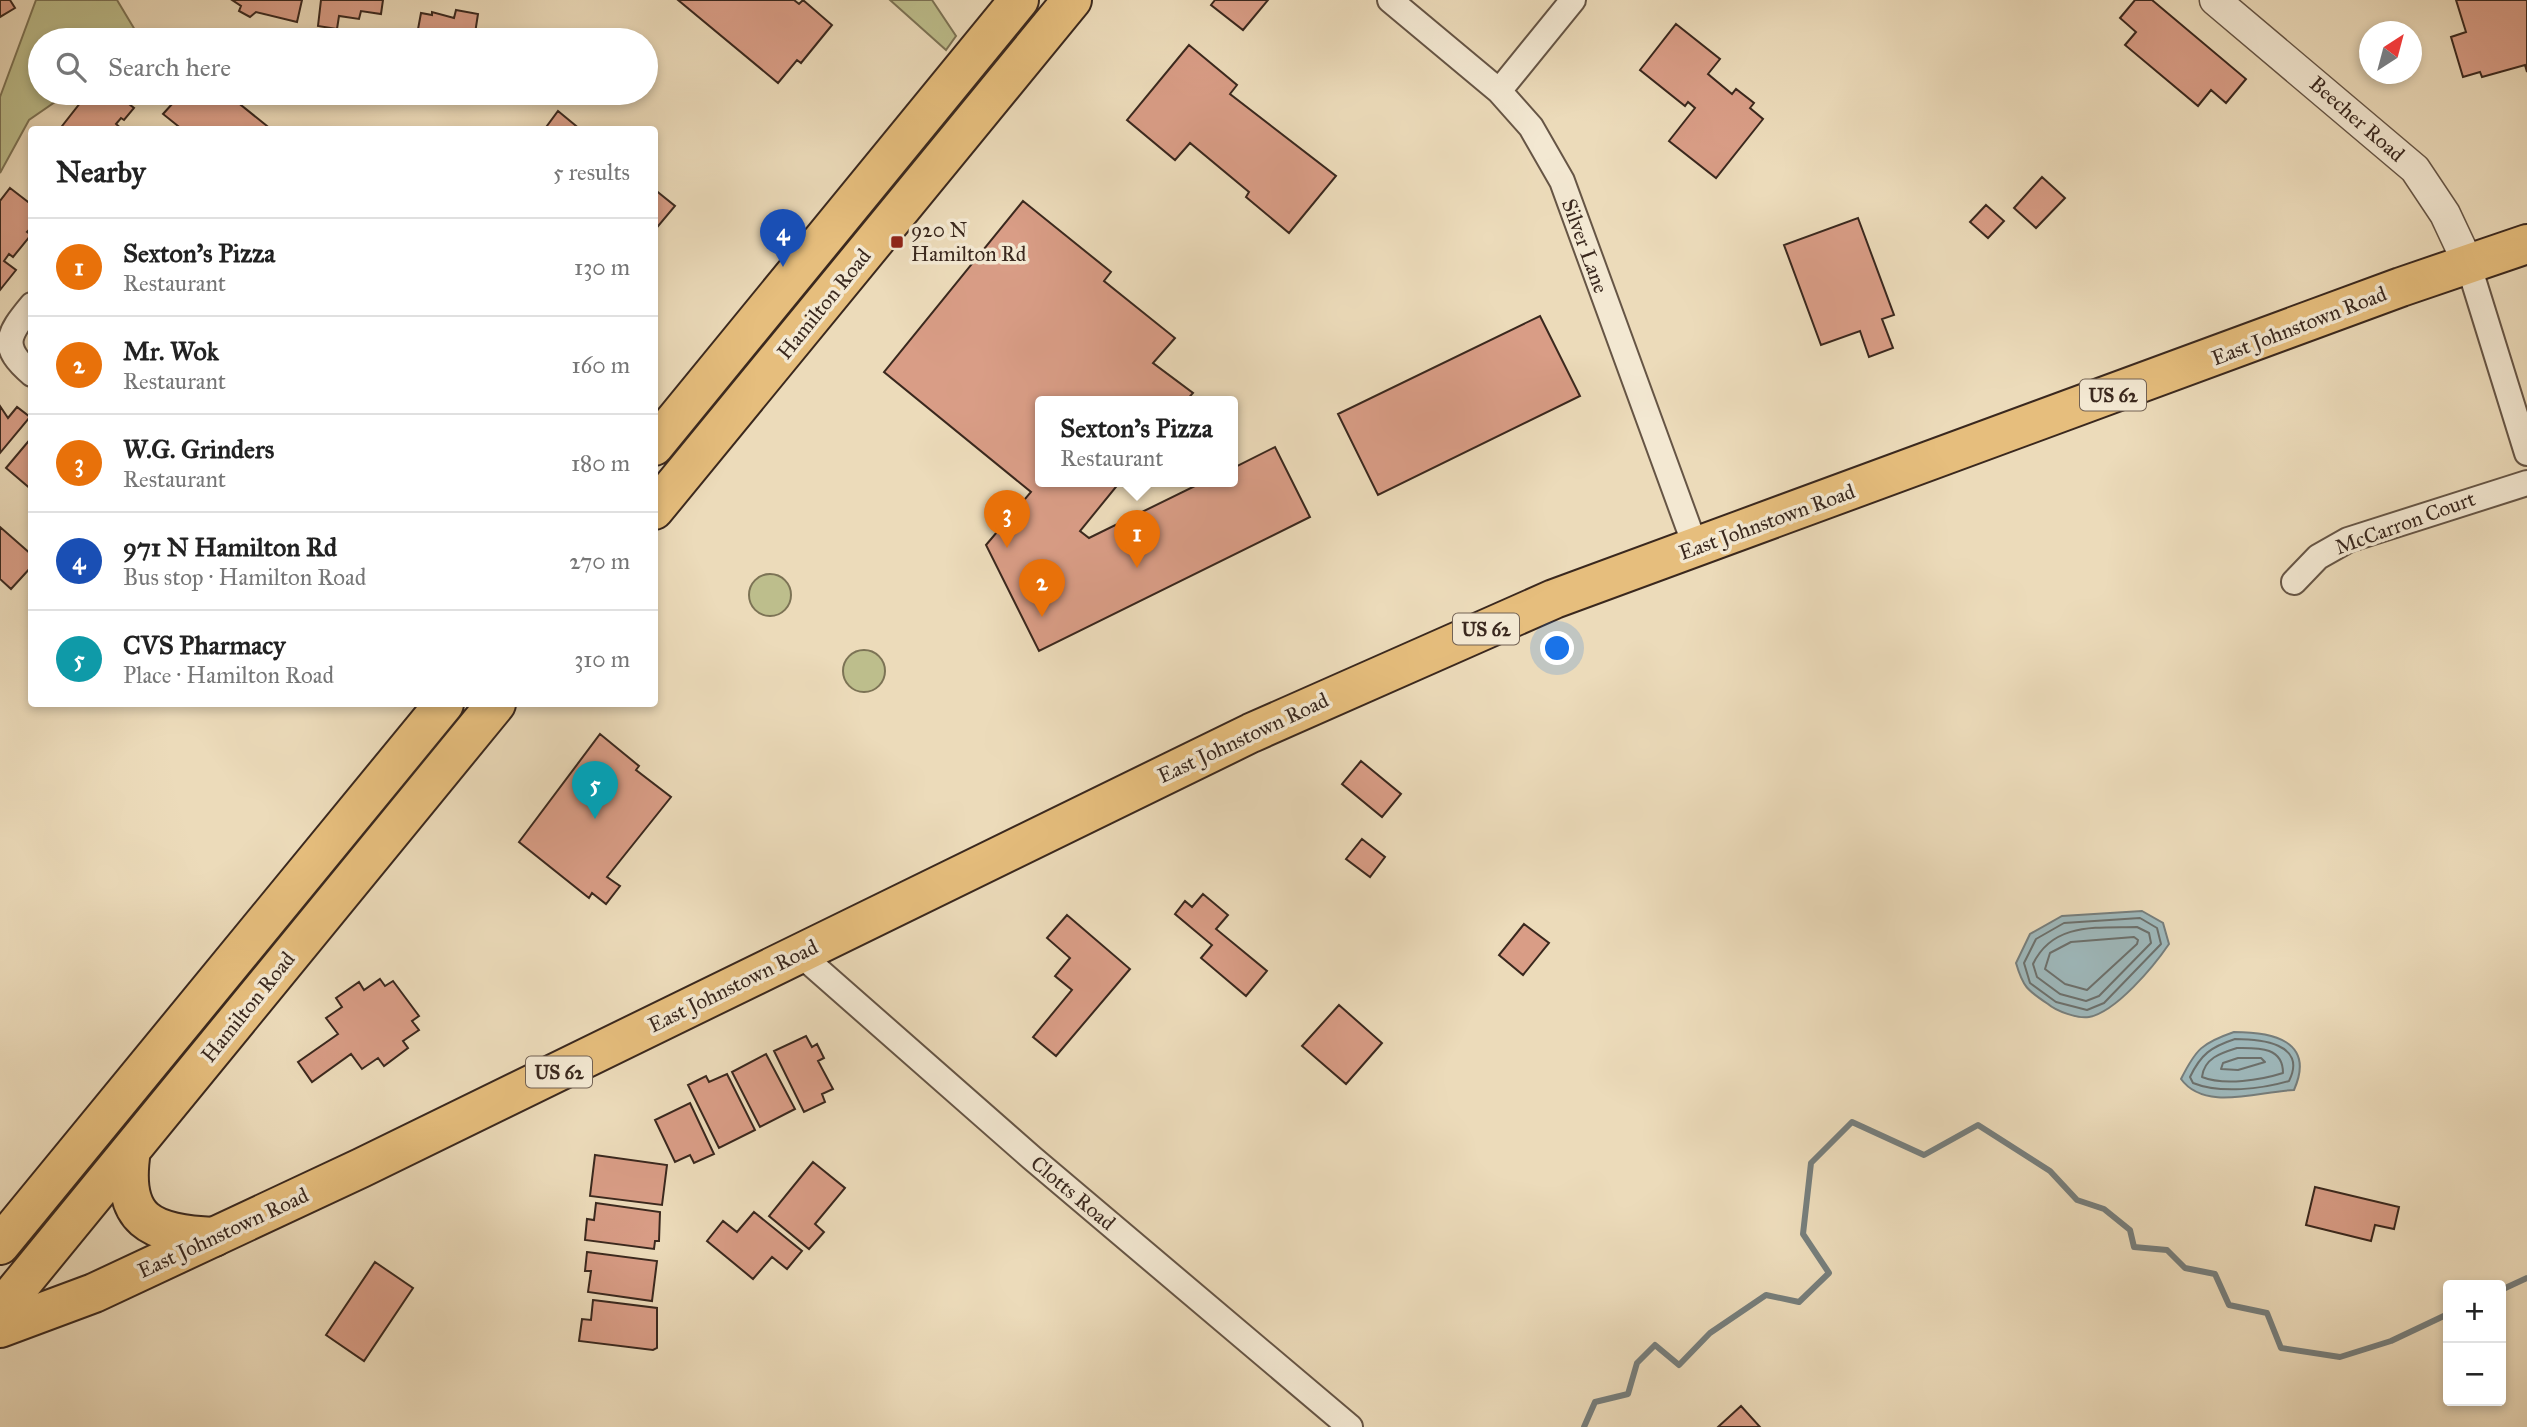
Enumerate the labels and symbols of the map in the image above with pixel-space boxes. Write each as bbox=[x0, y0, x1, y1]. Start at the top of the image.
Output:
north arrow bbox=[2359, 21, 2422, 84]
street label: Beecher Road bbox=[2304, 71, 2410, 168]
street label: Silver Lane bbox=[1556, 195, 1614, 297]
pin: 4 bbox=[760, 209, 806, 267]
place label: 920 N Hamilton Rd bbox=[911, 217, 1027, 267]
marker: 920 N Hamilton Rd bbox=[889, 234, 905, 250]
street label: Hamilton Road bbox=[771, 243, 877, 365]
street label: East Johnstown Road bbox=[2208, 280, 2391, 371]
road number: US 62 bbox=[2080, 380, 2146, 410]
street label: East Johnstown Road bbox=[1675, 478, 1859, 566]
street label: McCarron Court bbox=[2331, 485, 2479, 560]
pin: 3 bbox=[984, 490, 1030, 548]
pin: 1 bbox=[1114, 510, 1160, 568]
pin: 2 bbox=[1019, 559, 1065, 617]
road number: US 62 bbox=[1453, 614, 1519, 644]
your location bbox=[1540, 631, 1574, 665]
street label: East Johnstown Road bbox=[1153, 687, 1333, 789]
pin: 5 bbox=[572, 761, 618, 819]
street label: East Johnstown Road bbox=[644, 933, 822, 1038]
street label: Hamilton Road bbox=[195, 946, 301, 1068]
road number: US 62 bbox=[526, 1056, 592, 1088]
street label: Clotts Road bbox=[1025, 1150, 1121, 1236]
street label: East Johnstown Road bbox=[133, 1182, 313, 1284]

